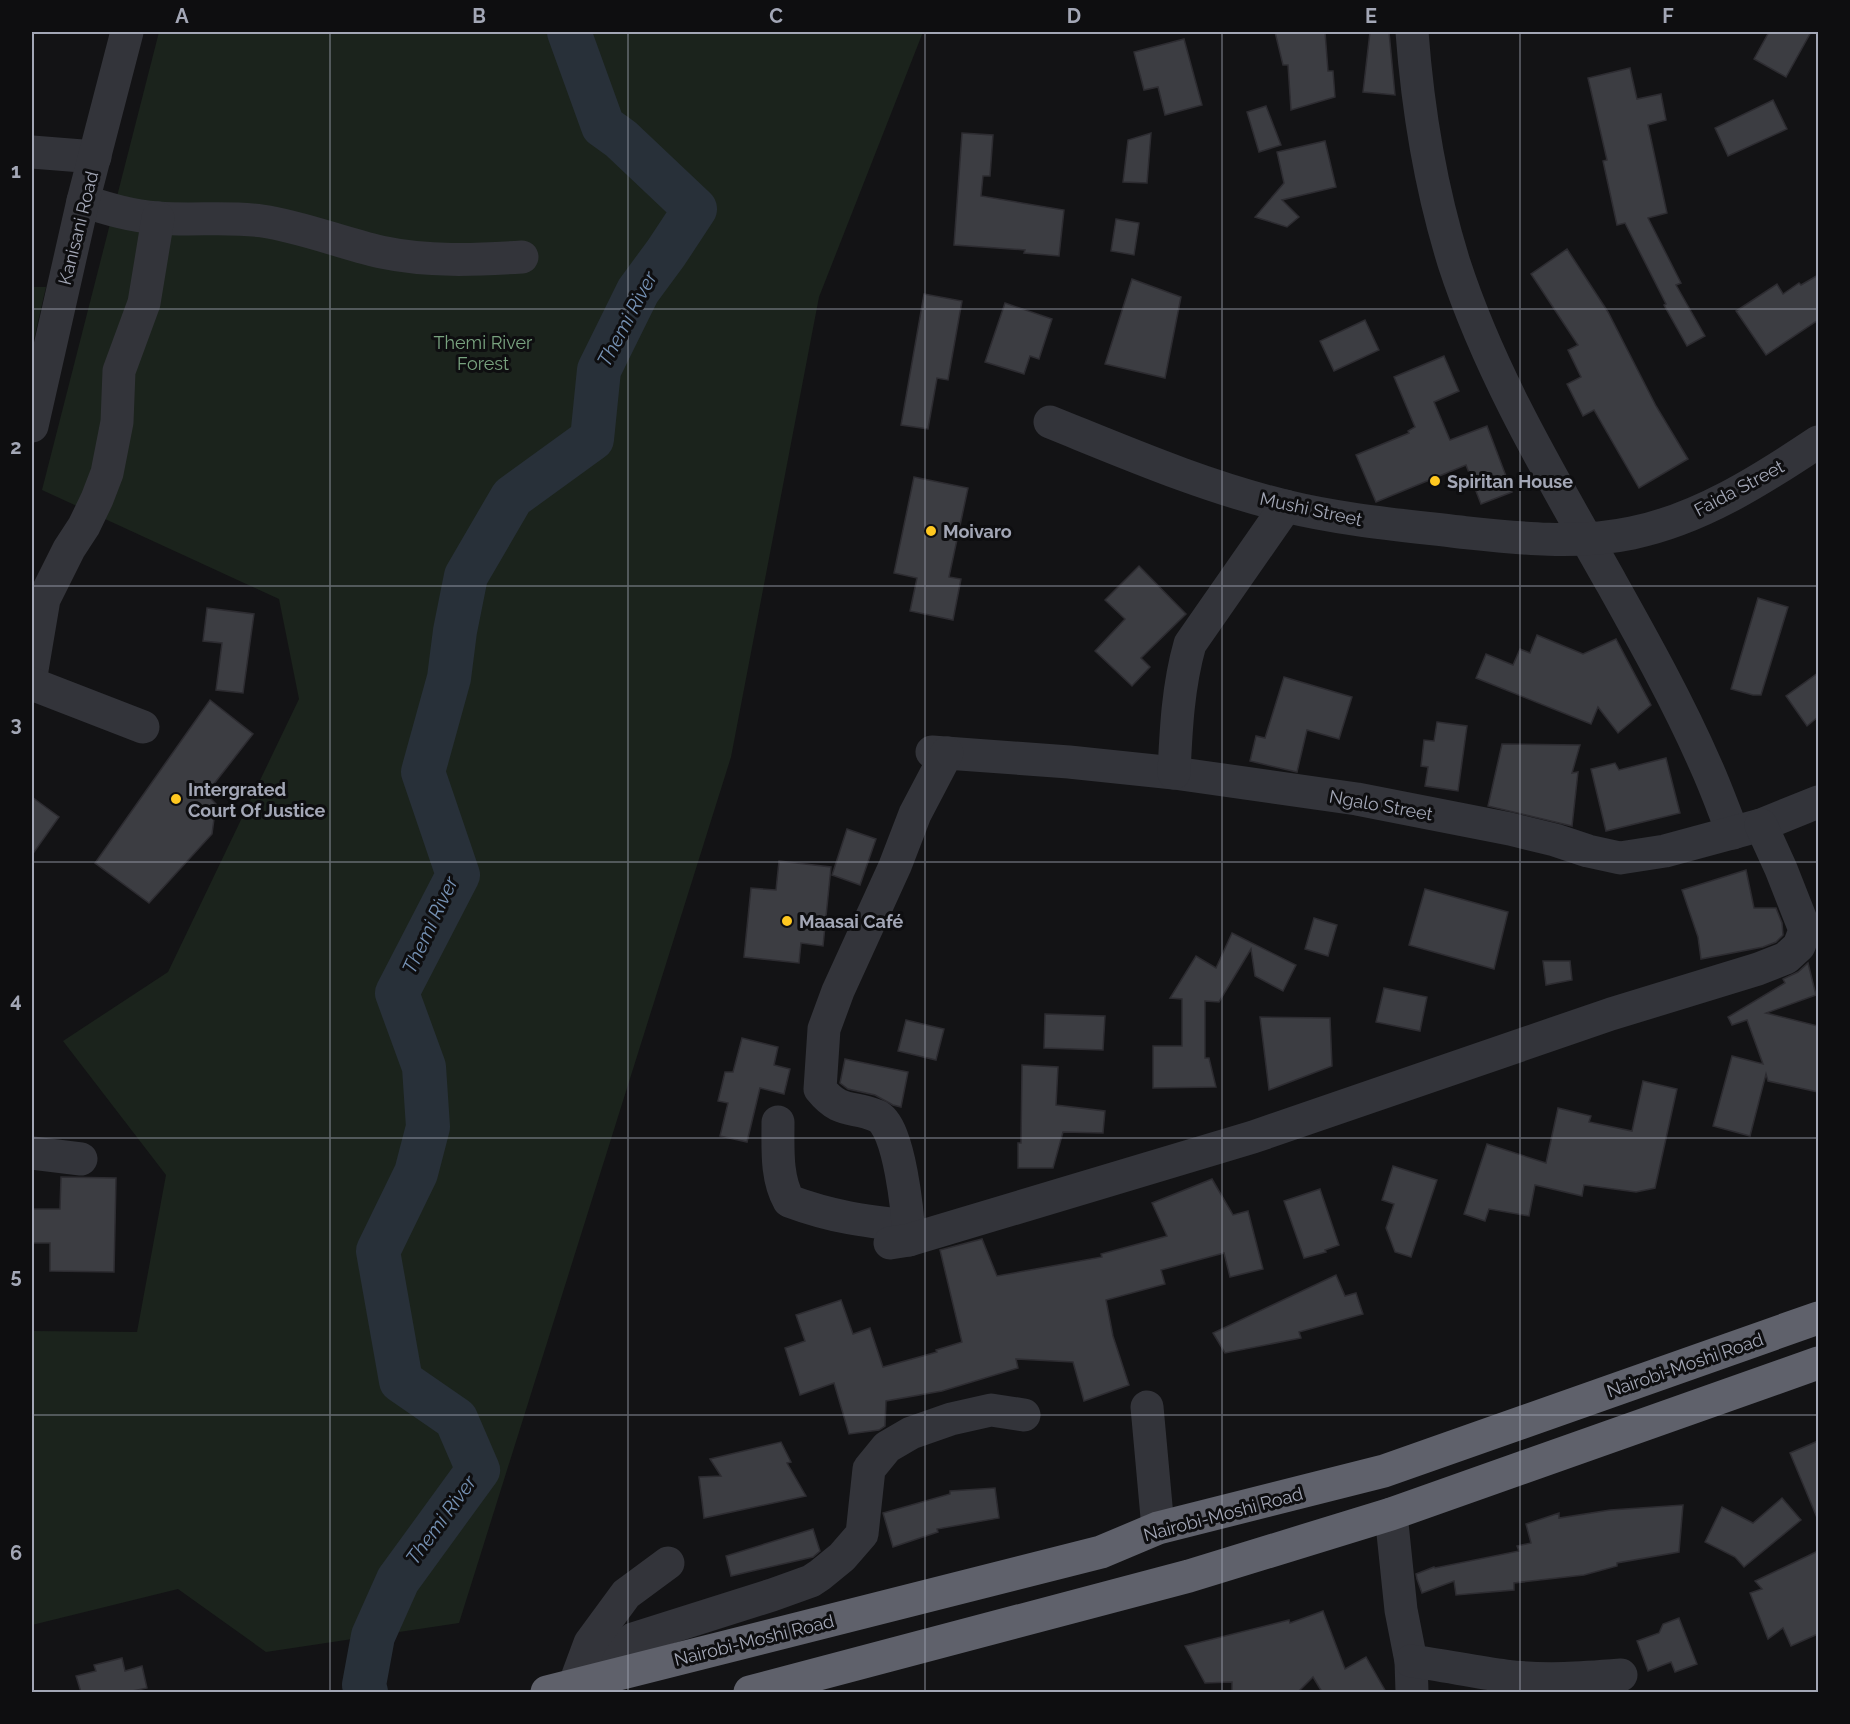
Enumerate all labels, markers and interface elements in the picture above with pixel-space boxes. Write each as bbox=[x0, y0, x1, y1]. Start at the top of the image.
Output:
text: A bbox=[175, 4, 189, 28]
text: B bbox=[472, 4, 486, 28]
text: C bbox=[769, 4, 783, 28]
text: D bbox=[1067, 4, 1081, 28]
text: E bbox=[1365, 4, 1377, 28]
text: F bbox=[1662, 4, 1674, 28]
text: 1 bbox=[11, 159, 21, 183]
street label: Kanisani Road bbox=[54, 169, 102, 287]
water label: Themi River bbox=[592, 266, 663, 371]
park label: Themi River Forest bbox=[434, 332, 533, 374]
text: 2 bbox=[10, 435, 22, 459]
street label: Faida Street bbox=[1691, 456, 1787, 520]
place label: Spiritan House bbox=[1447, 471, 1573, 492]
marker: Spiritan House bbox=[1428, 474, 1442, 488]
street label: Mushi Street bbox=[1258, 488, 1364, 530]
place label: Moivaro bbox=[943, 521, 1012, 542]
marker: Moivaro bbox=[924, 524, 938, 538]
text: 3 bbox=[10, 712, 22, 736]
place label: Intergrated Court Of Justice bbox=[188, 779, 326, 821]
street label: Ngalo Street bbox=[1328, 786, 1434, 824]
marker: Intergrated Court Of Justice bbox=[169, 792, 183, 806]
water label: Themi River bbox=[397, 872, 463, 977]
place label: Maasai Café bbox=[799, 911, 903, 932]
marker: Maasai Café bbox=[780, 914, 794, 928]
text: 4 bbox=[10, 988, 22, 1012]
text: 5 bbox=[10, 1264, 22, 1288]
street label: Nairobi-Moshi Road bbox=[1604, 1328, 1766, 1402]
water label: Themi River bbox=[401, 1470, 482, 1569]
street label: Nairobi-Moshi Road bbox=[1141, 1483, 1305, 1545]
text: 6 bbox=[10, 1541, 22, 1565]
street label: Nairobi-Moshi Road bbox=[672, 1610, 836, 1670]

